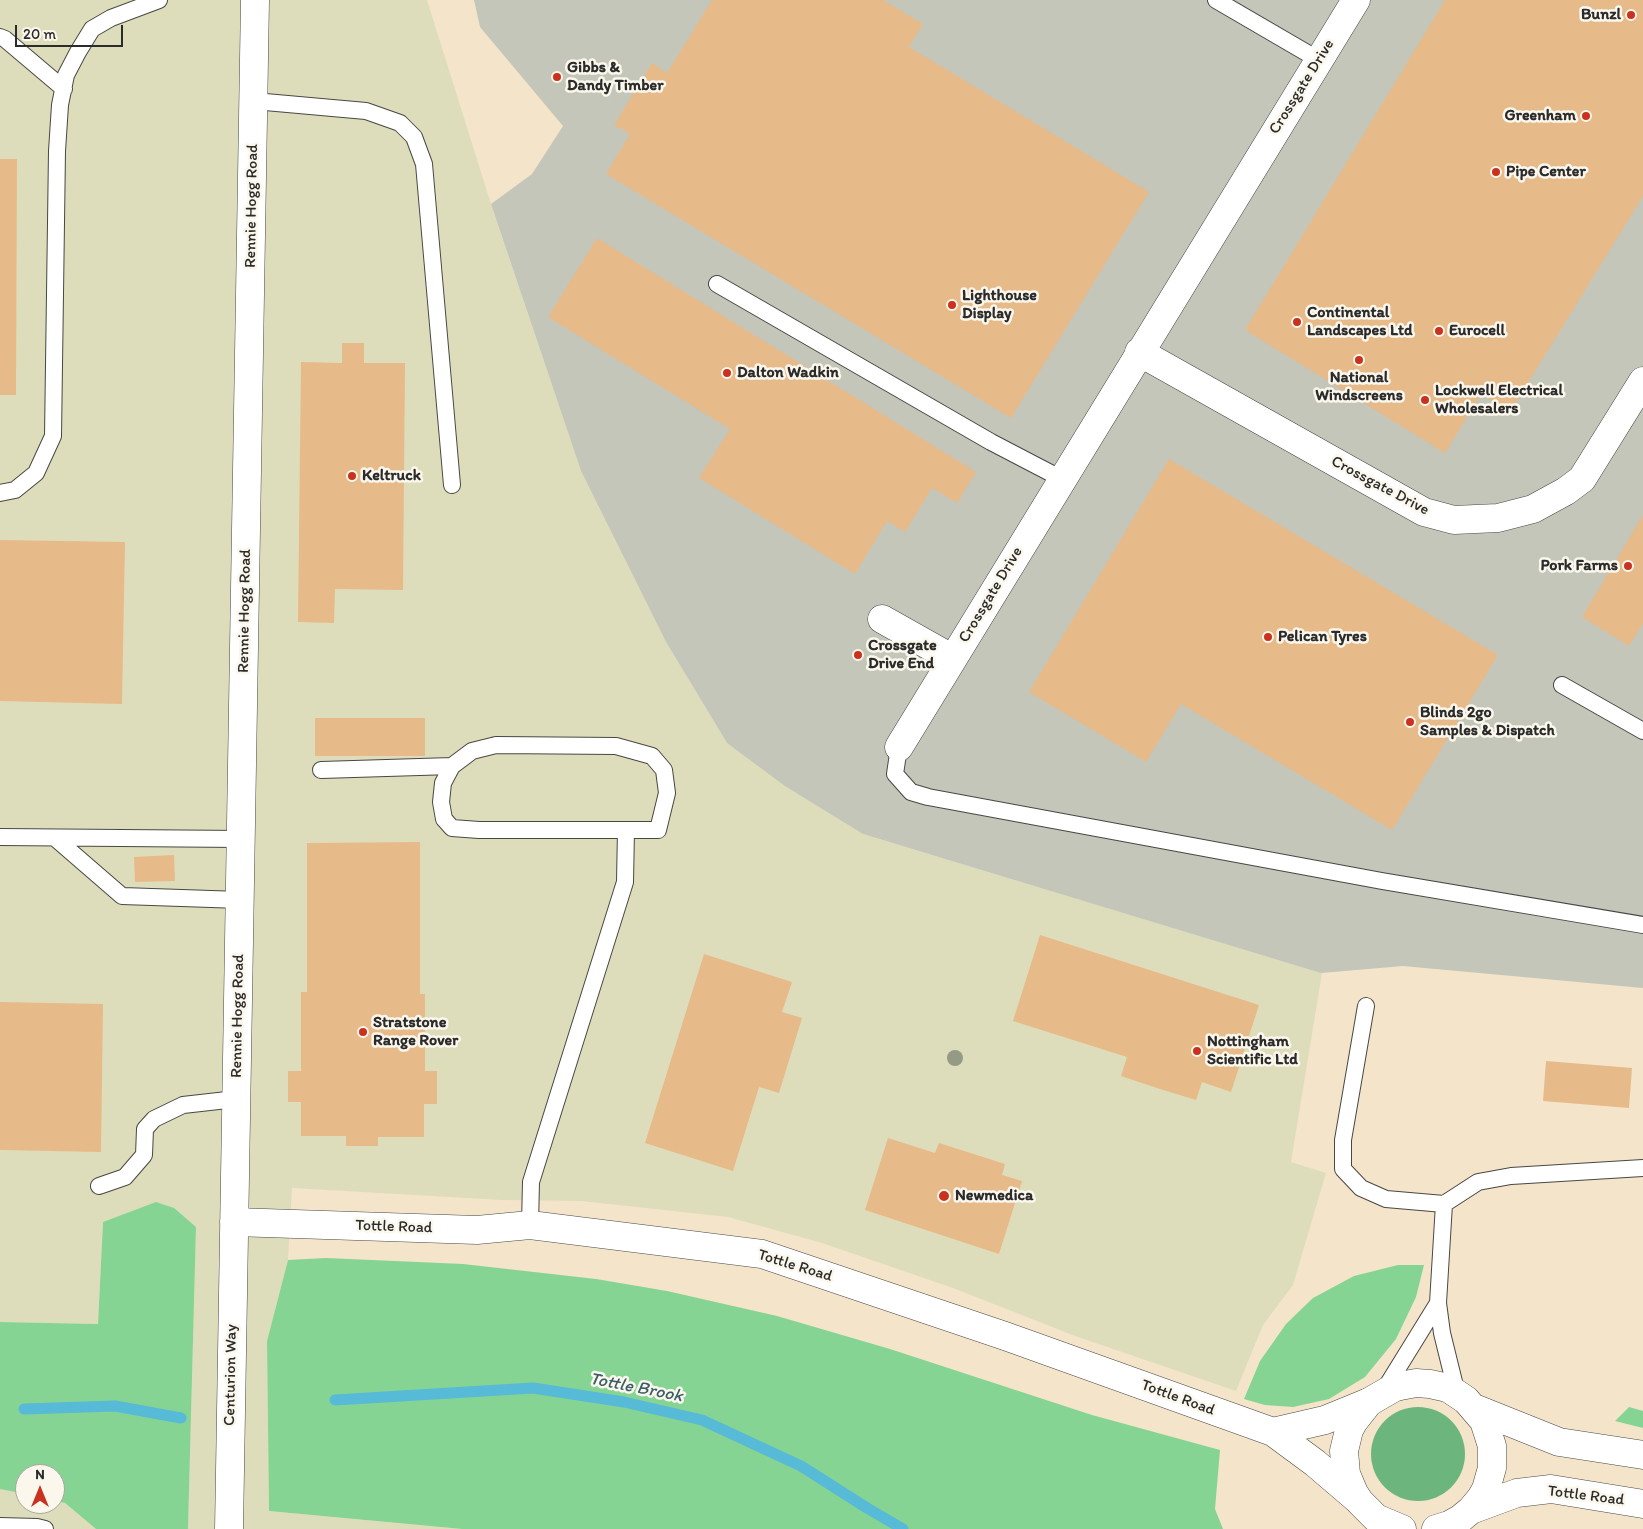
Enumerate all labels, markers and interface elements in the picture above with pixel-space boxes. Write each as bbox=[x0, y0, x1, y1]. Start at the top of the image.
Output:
place label: Bunzl bbox=[1581, 5, 1621, 25]
marker: Bunzl bbox=[1625, 9, 1637, 21]
scale bar bbox=[18, 15, 125, 47]
text: 20 m bbox=[23, 25, 56, 43]
street label: Crossgate Drive bbox=[1265, 36, 1339, 138]
place label: Gibbs & Dandy Timber bbox=[567, 58, 663, 96]
marker: Gibbs & Dandy Timber bbox=[551, 71, 563, 83]
place label: Greenham bbox=[1505, 106, 1576, 126]
marker: Greenham bbox=[1580, 110, 1592, 122]
street label: Rennie Hogg Road bbox=[241, 144, 263, 268]
place label: Pipe Center bbox=[1506, 162, 1586, 182]
marker: Pipe Center bbox=[1490, 166, 1502, 178]
place label: Lighthouse Display bbox=[962, 286, 1037, 324]
marker: Lighthouse Display bbox=[946, 299, 958, 311]
place label: Continental Landscapes Ltd bbox=[1307, 303, 1413, 341]
marker: Continental Landscapes Ltd bbox=[1291, 316, 1303, 328]
place label: Eurocell bbox=[1449, 321, 1505, 341]
marker: Eurocell bbox=[1433, 325, 1445, 337]
marker: National Windscreens bbox=[1353, 354, 1365, 366]
place label: Dalton Wadkin bbox=[737, 363, 839, 383]
marker: Dalton Wadkin bbox=[721, 367, 733, 379]
place label: National Windscreens bbox=[1315, 368, 1403, 406]
place label: Lockwell Electrical Wholesalers bbox=[1435, 381, 1563, 419]
marker: Lockwell Electrical Wholesalers bbox=[1419, 394, 1431, 406]
street label: Crossgate Drive bbox=[1328, 452, 1432, 520]
place label: Keltruck bbox=[362, 466, 421, 486]
marker: Keltruck bbox=[346, 470, 358, 482]
street label: Crossgate Drive bbox=[955, 544, 1027, 646]
street label: Rennie Hogg Road bbox=[234, 549, 256, 673]
place label: Pork Farms bbox=[1541, 556, 1618, 576]
marker: Pork Farms bbox=[1622, 560, 1634, 572]
place label: Pelican Tyres bbox=[1278, 627, 1367, 647]
marker: Pelican Tyres bbox=[1262, 631, 1274, 643]
place label: Crossgate Drive End bbox=[868, 636, 937, 674]
marker: Crossgate Drive End bbox=[852, 649, 864, 661]
place label: Blinds 2go Samples & Dispatch bbox=[1420, 703, 1555, 741]
marker: Blinds 2go Samples & Dispatch bbox=[1404, 716, 1416, 728]
street label: Rennie Hogg Road bbox=[227, 954, 249, 1078]
place label: Stratstone Range Rover bbox=[373, 1013, 458, 1051]
marker: Stratstone Range Rover bbox=[357, 1026, 369, 1038]
place label: Nottingham Scientific Ltd bbox=[1207, 1032, 1298, 1070]
marker: Nottingham Scientific Ltd bbox=[1191, 1045, 1203, 1057]
place label: Newmedica bbox=[955, 1186, 1033, 1206]
marker: Newmedica bbox=[937, 1189, 951, 1203]
street label: Tottle Road bbox=[355, 1216, 433, 1238]
street label: Tottle Road bbox=[755, 1246, 835, 1286]
street label: Centurion Way bbox=[221, 1324, 241, 1426]
water label: Tottle Brook bbox=[588, 1368, 684, 1408]
street label: Tottle Road bbox=[1138, 1376, 1218, 1420]
north arrow bbox=[15, 1464, 65, 1514]
text: N bbox=[35, 1466, 45, 1483]
street label: Tottle Road bbox=[1547, 1482, 1625, 1510]

